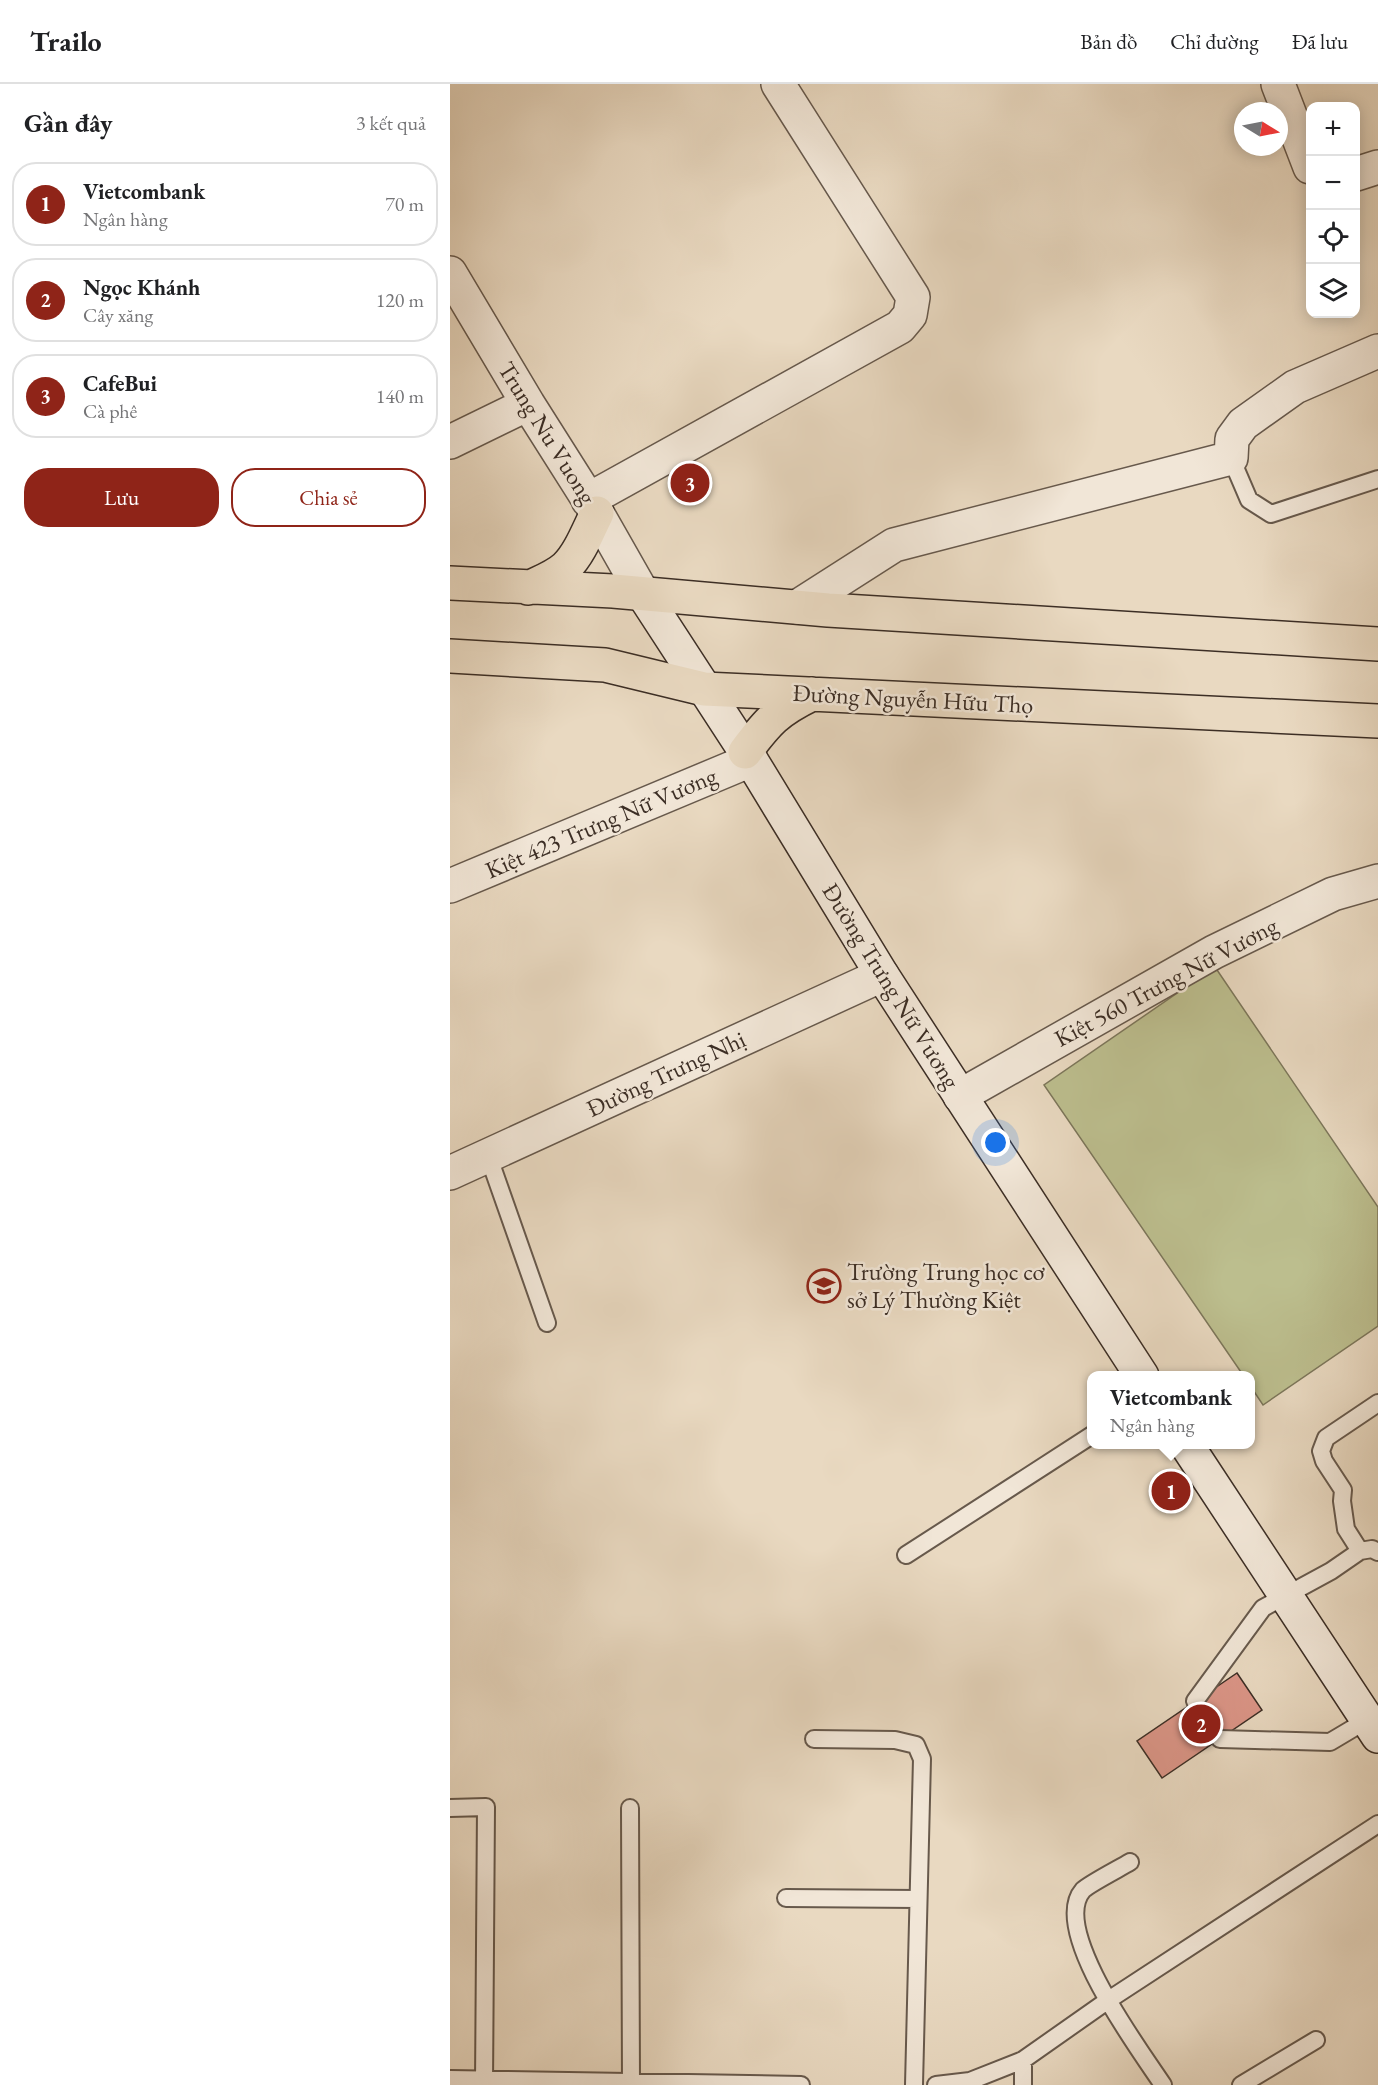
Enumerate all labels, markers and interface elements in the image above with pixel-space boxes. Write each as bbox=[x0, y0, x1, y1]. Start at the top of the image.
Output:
text: Trailo bbox=[30, 23, 102, 59]
text: Bản đồ bbox=[1080, 28, 1137, 55]
text: Chỉ đường bbox=[1170, 28, 1259, 55]
text: Đã lưu bbox=[1292, 28, 1348, 55]
north arrow bbox=[1234, 102, 1288, 156]
map controls bbox=[1306, 102, 1360, 318]
button: + bbox=[1306, 102, 1360, 156]
text: Gần đây bbox=[24, 106, 113, 140]
text: 3 kết quả bbox=[356, 110, 426, 136]
button: − bbox=[1306, 156, 1360, 210]
text: Vietcombank bbox=[83, 177, 205, 206]
text: 1 bbox=[40, 191, 51, 217]
text: 70 m bbox=[385, 191, 424, 217]
text: Ngân hàng bbox=[83, 206, 168, 232]
button: locate bbox=[1306, 210, 1360, 264]
button: layers bbox=[1306, 264, 1360, 318]
text: Ngọc Khánh bbox=[83, 273, 200, 302]
text: 2 bbox=[40, 287, 51, 313]
text: 120 m bbox=[376, 287, 424, 313]
text: Cây xăng bbox=[83, 302, 153, 328]
street label: Trung Nu Vuong bbox=[491, 356, 604, 510]
text: CafeBui bbox=[83, 369, 157, 398]
text: 3 bbox=[40, 383, 51, 409]
text: 140 m bbox=[376, 383, 424, 409]
text: Cà phê bbox=[83, 398, 137, 424]
pin: 3 bbox=[670, 460, 710, 506]
button: Lưu bbox=[24, 468, 219, 527]
button: Chia sẻ bbox=[231, 468, 426, 527]
street label: Đường Nguyễn Hữu Thọ bbox=[792, 677, 1034, 720]
street label: Kiệt 423 Trưng Nữ Vương bbox=[480, 760, 722, 885]
street label: Đường Trưng Nữ Vương bbox=[816, 877, 968, 1095]
street label: Kiệt 560 Trưng Nữ Vương bbox=[1049, 909, 1283, 1054]
street label: Đường Trưng Nhị bbox=[581, 1023, 750, 1124]
your location bbox=[981, 1128, 1010, 1157]
place label: Trường Trung học cơ sở Lý Thường Kiệt bbox=[847, 1256, 1046, 1315]
school or university icon: Trường Trung học cơ sở Lý Thường Kiệt bbox=[806, 1268, 842, 1304]
popup bbox=[1087, 1371, 1255, 1449]
text: Vietcombank bbox=[1110, 1383, 1232, 1412]
text: Ngân hàng bbox=[1110, 1412, 1194, 1438]
pin: 1 bbox=[1152, 1468, 1190, 1514]
pin: 2 bbox=[1182, 1702, 1221, 1746]

